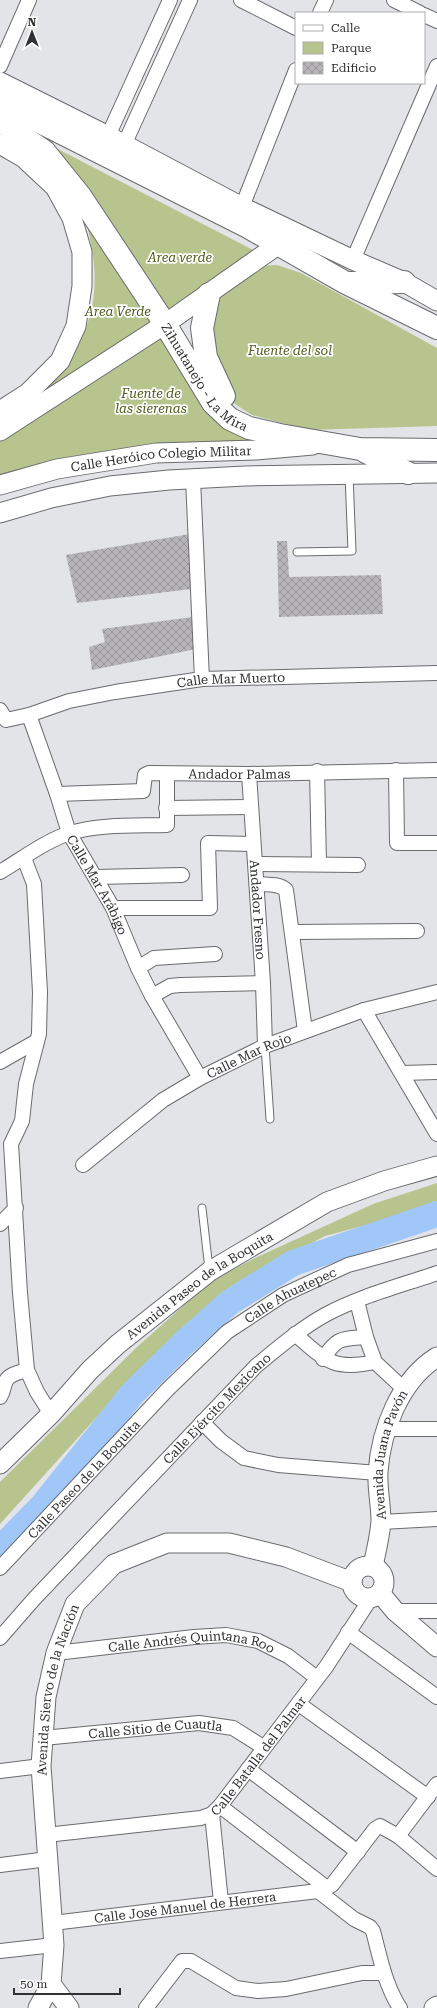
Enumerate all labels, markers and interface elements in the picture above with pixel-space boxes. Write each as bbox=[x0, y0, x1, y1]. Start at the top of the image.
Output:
north arrow bbox=[12, 12, 52, 52]
legend bbox=[295, 12, 425, 84]
text: N bbox=[28, 16, 37, 29]
text: Calle bbox=[331, 21, 361, 35]
text: Parque bbox=[331, 41, 372, 55]
text: Edificio bbox=[331, 61, 376, 75]
park label: Area verde bbox=[147, 250, 213, 265]
park label: Area Verde bbox=[84, 304, 151, 319]
street label: Zihuatanejo - La Mira bbox=[159, 320, 250, 434]
park label: Fuente del sol bbox=[247, 343, 332, 358]
park label: Fuente de las sierenas bbox=[115, 386, 187, 416]
street label: Calle Heróico Colegio Militar bbox=[69, 443, 252, 474]
street label: Calle Mar Muerto bbox=[176, 669, 285, 690]
street label: Andador Palmas bbox=[188, 766, 290, 782]
street label: Calle Mar Arábigo bbox=[64, 832, 131, 937]
street label: Andador Fresno bbox=[247, 859, 269, 960]
street label: Calle Mar Rojo bbox=[204, 1030, 293, 1081]
street label: Avenida Paseo de la Boquita bbox=[123, 1228, 275, 1342]
street label: Calle Ahuatepec bbox=[241, 1264, 338, 1326]
street label: Calle Ejército Mexicano bbox=[160, 1350, 274, 1467]
street label: Avenida Juana Pavón bbox=[370, 1386, 411, 1520]
street label: Calle Paseo de la Boquita bbox=[24, 1417, 143, 1541]
street label: Avenida Siervo de la Nación bbox=[33, 1601, 82, 1776]
street label: Calle Andrés Quintana Roo bbox=[107, 1628, 277, 1656]
street label: Calle Batalla del Palmar bbox=[207, 1692, 309, 1819]
street label: Calle Sitio de Cuautla bbox=[88, 1716, 224, 1741]
street label: Calle José Manuel de Herrera bbox=[93, 1889, 277, 1925]
scale bar bbox=[14, 1970, 120, 1996]
text: 50 m bbox=[20, 1977, 47, 1991]

